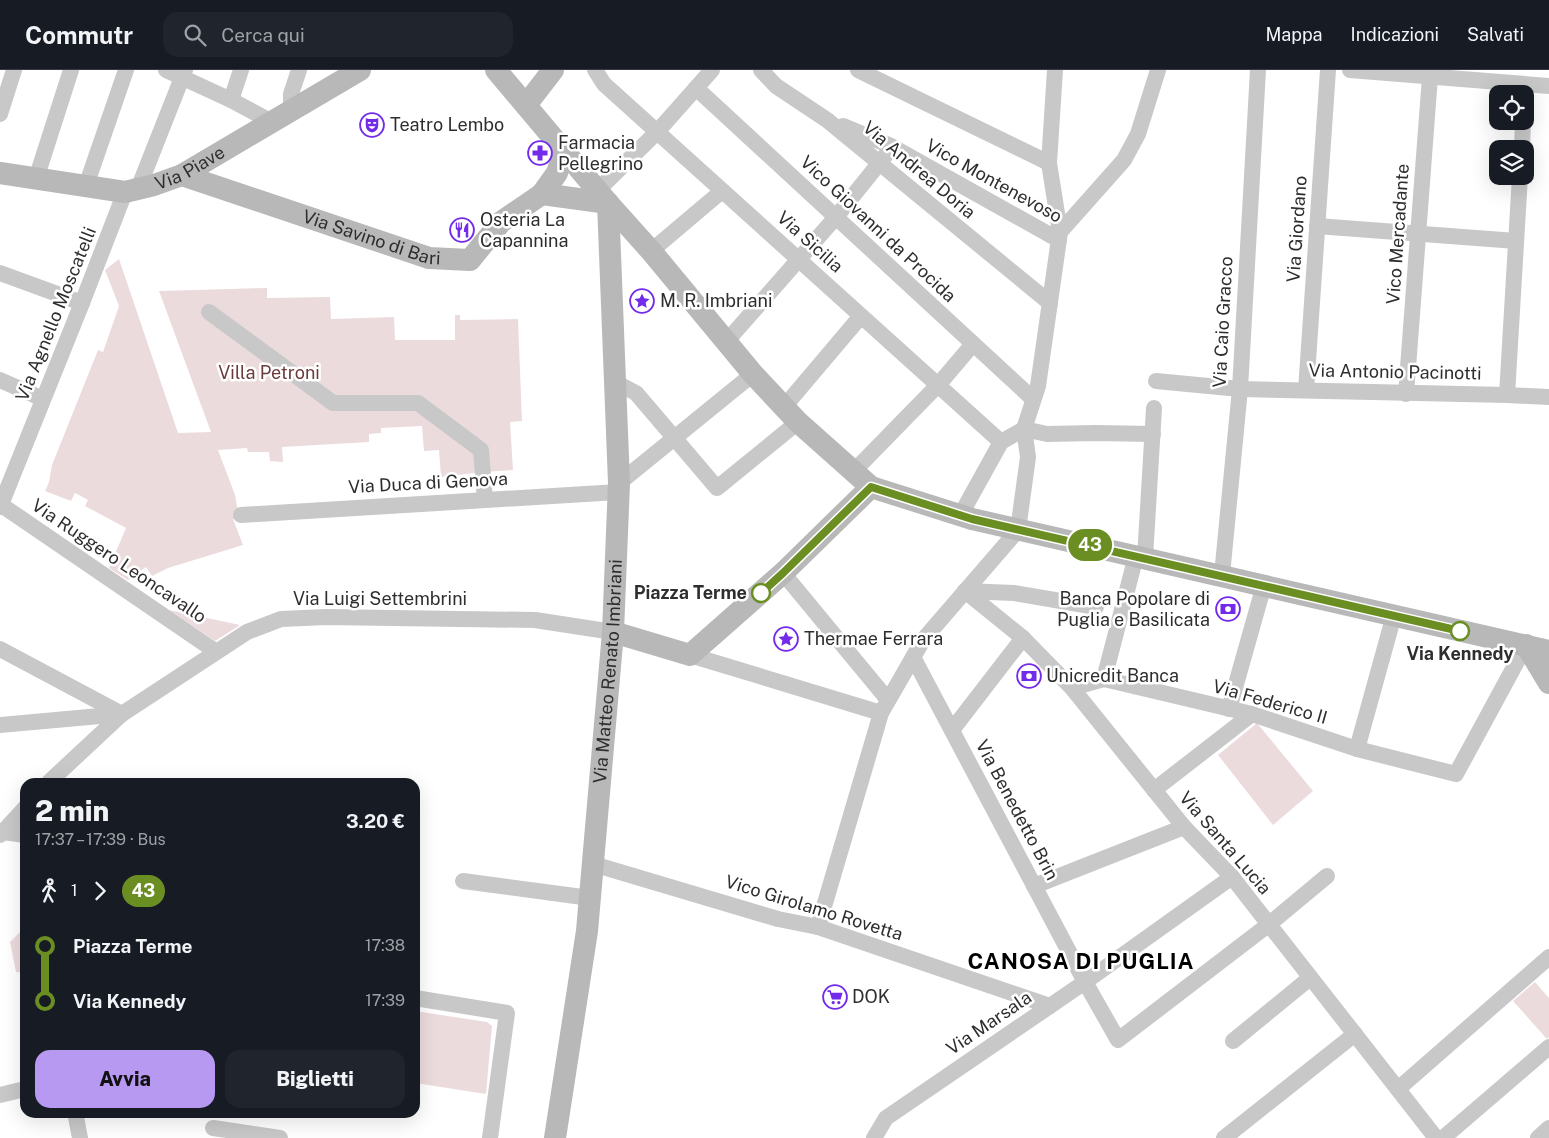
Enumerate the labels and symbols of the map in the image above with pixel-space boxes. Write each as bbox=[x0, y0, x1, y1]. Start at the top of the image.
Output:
theatre icon: Teatro Lembo bbox=[359, 112, 385, 138]
place label: Teatro Lembo bbox=[390, 114, 504, 135]
street label: Via Andrea Doria bbox=[859, 116, 980, 223]
place label: Farmacia Pellegrino bbox=[558, 132, 643, 174]
street label: Vico Montenevoso bbox=[923, 134, 1066, 227]
pharmacy icon: Farmacia Pellegrino bbox=[527, 140, 553, 166]
street label: Via Piave bbox=[152, 141, 228, 194]
street label: Vico Giovanni da Procida bbox=[796, 151, 960, 306]
street label: Vico Mercadante bbox=[1382, 163, 1413, 305]
street label: Via Giordano bbox=[1282, 175, 1311, 283]
street label: Via Savino di Bari bbox=[300, 205, 441, 269]
street label: Via Sicilia bbox=[773, 207, 848, 277]
place label: Osteria La Capannina bbox=[480, 209, 568, 251]
restaurant icon: Osteria La Capannina bbox=[449, 217, 475, 243]
street label: Via Agnello Moscatelli bbox=[11, 224, 100, 404]
street label: Via Caio Gracco bbox=[1209, 256, 1236, 388]
place icon: M. R. Imbriani bbox=[629, 288, 655, 314]
place label: M. R. Imbriani bbox=[660, 290, 772, 311]
street label: Via Antonio Pacinotti bbox=[1308, 359, 1482, 384]
park label: Villa Petroni bbox=[218, 362, 320, 383]
street label: Via Duca di Genova bbox=[348, 468, 508, 497]
street label: Via Ruggero Leoncavallo bbox=[28, 494, 211, 627]
line badge: 43 bbox=[1068, 529, 1112, 561]
street label: Via Matteo Renato Imbriani bbox=[589, 559, 626, 784]
place label: Piazza Terme bbox=[634, 582, 747, 603]
marker: Piazza Terme bbox=[751, 583, 771, 603]
street label: Via Luigi Settembrini bbox=[293, 588, 467, 609]
place label: Banca Popolare di Puglia e Basilicata bbox=[1057, 588, 1210, 630]
bank icon: Banca Popolare di Puglia e Basilicata bbox=[1215, 596, 1241, 622]
marker: Via Kennedy bbox=[1450, 621, 1470, 641]
place icon: Thermae Ferrara bbox=[773, 626, 799, 652]
place label: Thermae Ferrara bbox=[804, 628, 943, 649]
place label: Via Kennedy bbox=[1406, 643, 1514, 664]
bank icon: Unicredit Banca bbox=[1016, 663, 1042, 689]
place label: Unicredit Banca bbox=[1046, 665, 1179, 686]
street label: Via Federico II bbox=[1210, 675, 1330, 728]
street label: Via Benedetto Brin bbox=[972, 736, 1063, 883]
street label: Via Santa Lucia bbox=[1175, 787, 1276, 898]
street label: Vico Girolamo Rovetta bbox=[723, 871, 905, 945]
district label: CANOSA DI PUGLIA bbox=[967, 948, 1195, 974]
supermarket icon: DOK bbox=[822, 984, 848, 1010]
place label: DOK bbox=[852, 986, 890, 1007]
street label: Via Marsala bbox=[942, 986, 1035, 1059]

